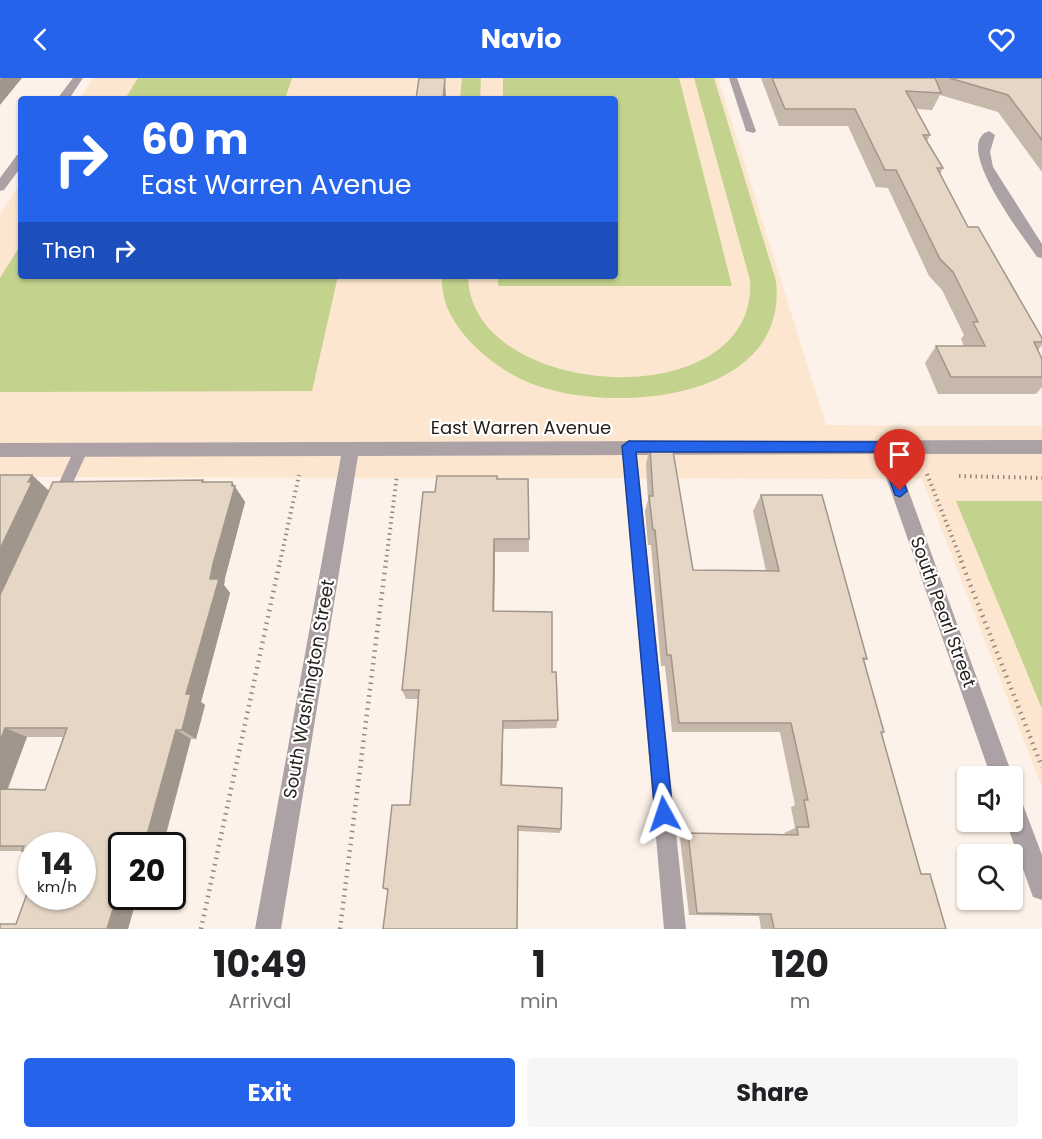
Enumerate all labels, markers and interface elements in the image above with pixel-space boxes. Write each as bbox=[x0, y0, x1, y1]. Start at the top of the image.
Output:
text: Navio bbox=[481, 20, 561, 57]
icon: back bbox=[24, 23, 57, 56]
icon: heart bbox=[985, 23, 1018, 56]
text: 60 m bbox=[141, 110, 249, 169]
icon: right bbox=[42, 120, 120, 198]
text: East Warren Avenue bbox=[141, 166, 412, 203]
icon: right bbox=[108, 234, 141, 267]
text: Then bbox=[42, 235, 96, 266]
street label: East Warren Avenue bbox=[431, 415, 611, 440]
pin bbox=[874, 429, 925, 491]
icon: arrive bbox=[883, 438, 916, 471]
street label: South Pearl Street bbox=[905, 533, 982, 691]
street label: South Washington Street bbox=[277, 577, 340, 801]
map controls bbox=[957, 766, 1023, 910]
button: sound bbox=[957, 766, 1023, 832]
position arrow bbox=[632, 782, 696, 846]
speed limit sign: 20 bbox=[108, 832, 186, 910]
text: 14 bbox=[41, 842, 73, 885]
button: search bbox=[957, 844, 1023, 910]
text: km/h bbox=[37, 876, 77, 897]
text: 10:49 bbox=[213, 939, 307, 990]
text: 1 bbox=[532, 939, 546, 990]
text: 120 bbox=[771, 939, 829, 990]
text: Arrival bbox=[228, 987, 291, 1015]
text: min bbox=[520, 987, 558, 1015]
text: m bbox=[790, 987, 810, 1015]
button: Exit bbox=[24, 1058, 515, 1127]
button: Share bbox=[527, 1058, 1018, 1127]

